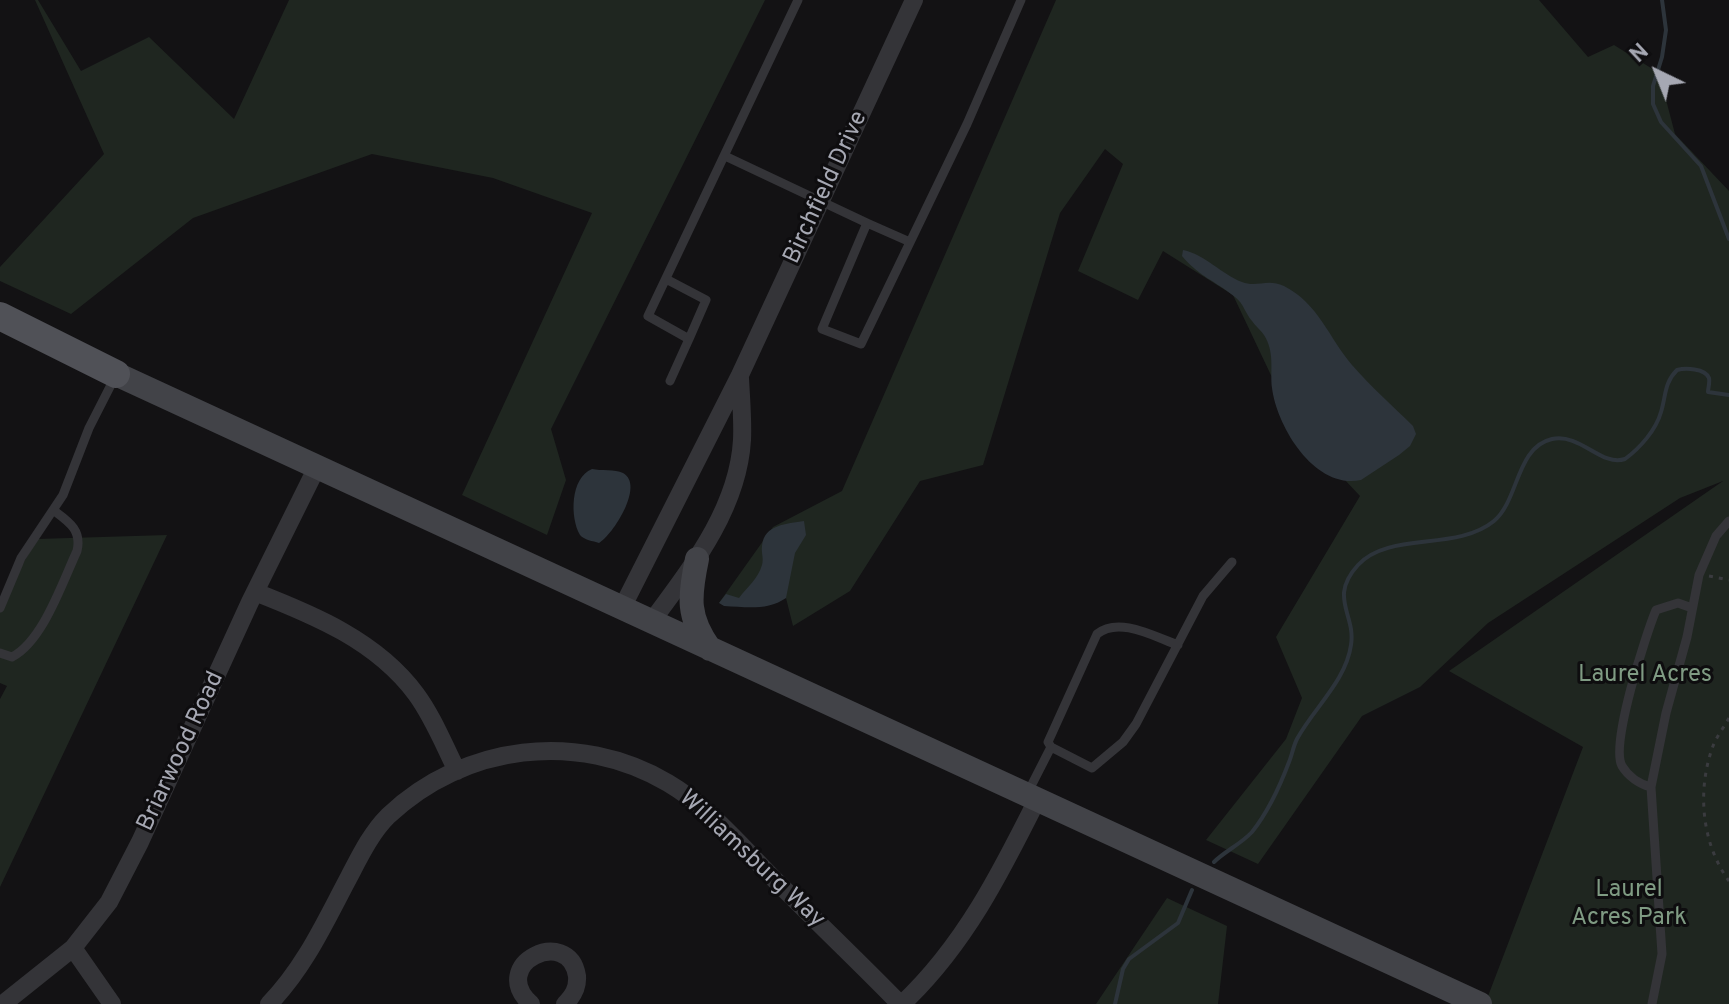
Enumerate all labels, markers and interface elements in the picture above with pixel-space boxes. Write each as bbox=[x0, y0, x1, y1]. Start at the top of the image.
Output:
north arrow bbox=[1617, 32, 1697, 112]
text: N bbox=[1625, 39, 1655, 69]
street label: Birchfield Drive bbox=[779, 107, 875, 269]
park label: Laurel Acres bbox=[1578, 662, 1712, 690]
street label: Briarwood Road bbox=[132, 668, 232, 836]
street label: Williamsburg Way bbox=[672, 785, 830, 935]
park label: Laurel Acres Park bbox=[1571, 877, 1687, 933]

